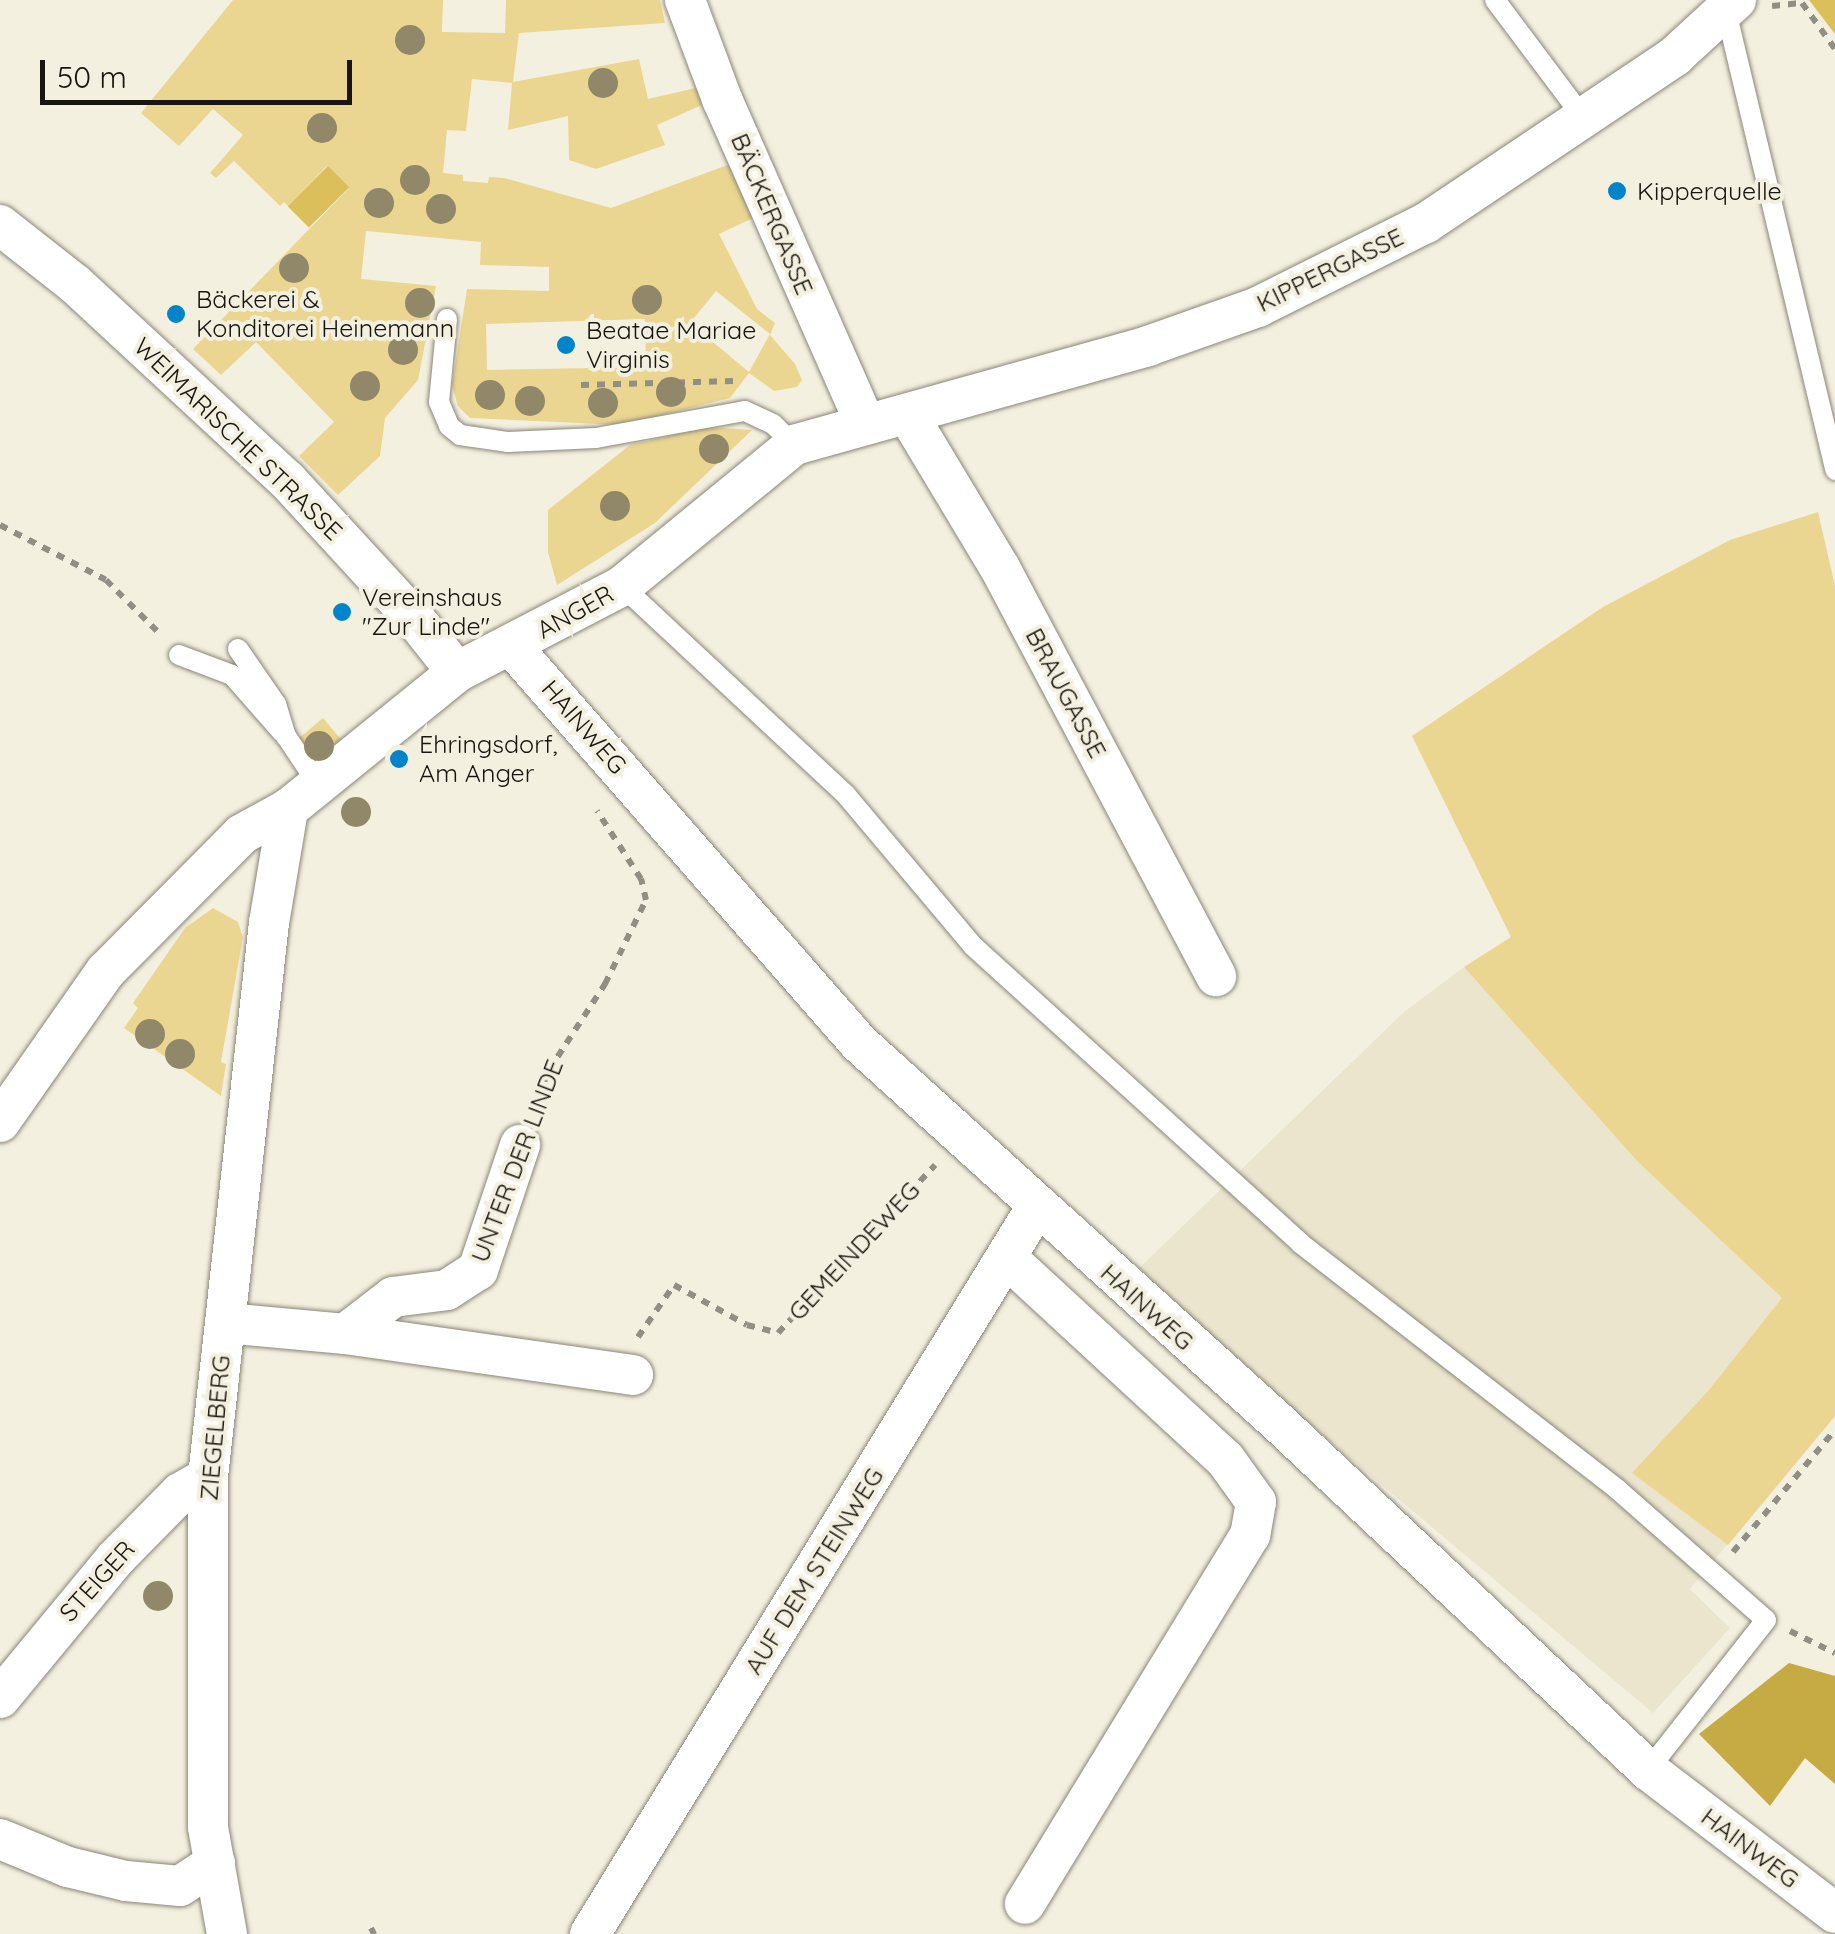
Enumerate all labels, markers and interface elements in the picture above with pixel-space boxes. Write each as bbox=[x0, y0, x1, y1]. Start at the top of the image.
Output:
scale bar bbox=[45, 40, 358, 102]
text: 50 m bbox=[57, 58, 127, 96]
street label: BÄCKERGASSE bbox=[725, 129, 819, 299]
place label: Kipperquelle bbox=[1637, 176, 1782, 206]
marker: Kipperquelle bbox=[1606, 180, 1628, 202]
street label: KIPPERGASSE bbox=[1252, 222, 1408, 318]
place label: Bäckerei & Konditorei Heinemann bbox=[196, 285, 454, 344]
marker: Bäckerei & Konditorei Heinemann bbox=[165, 303, 187, 325]
place label: Beatae Mariae Virginis bbox=[586, 316, 756, 375]
street label: WEIMARISCHE STRASSE bbox=[128, 332, 348, 546]
marker: Beatae Mariae Virginis bbox=[555, 334, 577, 356]
street label: ANGER bbox=[532, 579, 618, 645]
place label: Vereinshaus "Zur Linde" bbox=[362, 583, 502, 642]
marker: Vereinshaus "Zur Linde" bbox=[331, 601, 353, 623]
street label: BRAUGASSE bbox=[1019, 623, 1113, 763]
street label: HAINWEG bbox=[535, 674, 633, 780]
place label: Ehringsdorf, Am Anger bbox=[419, 730, 558, 789]
marker: Ehringsdorf, Am Anger bbox=[388, 748, 410, 770]
street label: UNTER DER LINDE bbox=[465, 1055, 569, 1267]
street label: GEMEINDEWEG bbox=[782, 1175, 926, 1327]
street label: HAINWEG bbox=[1094, 1258, 1200, 1356]
street label: ZIEGELBERG bbox=[194, 1354, 236, 1502]
street label: AUF DEM STEINWEG bbox=[738, 1462, 890, 1680]
street label: STEIGER bbox=[53, 1535, 141, 1627]
street label: HAINWEG bbox=[1695, 1802, 1805, 1894]

